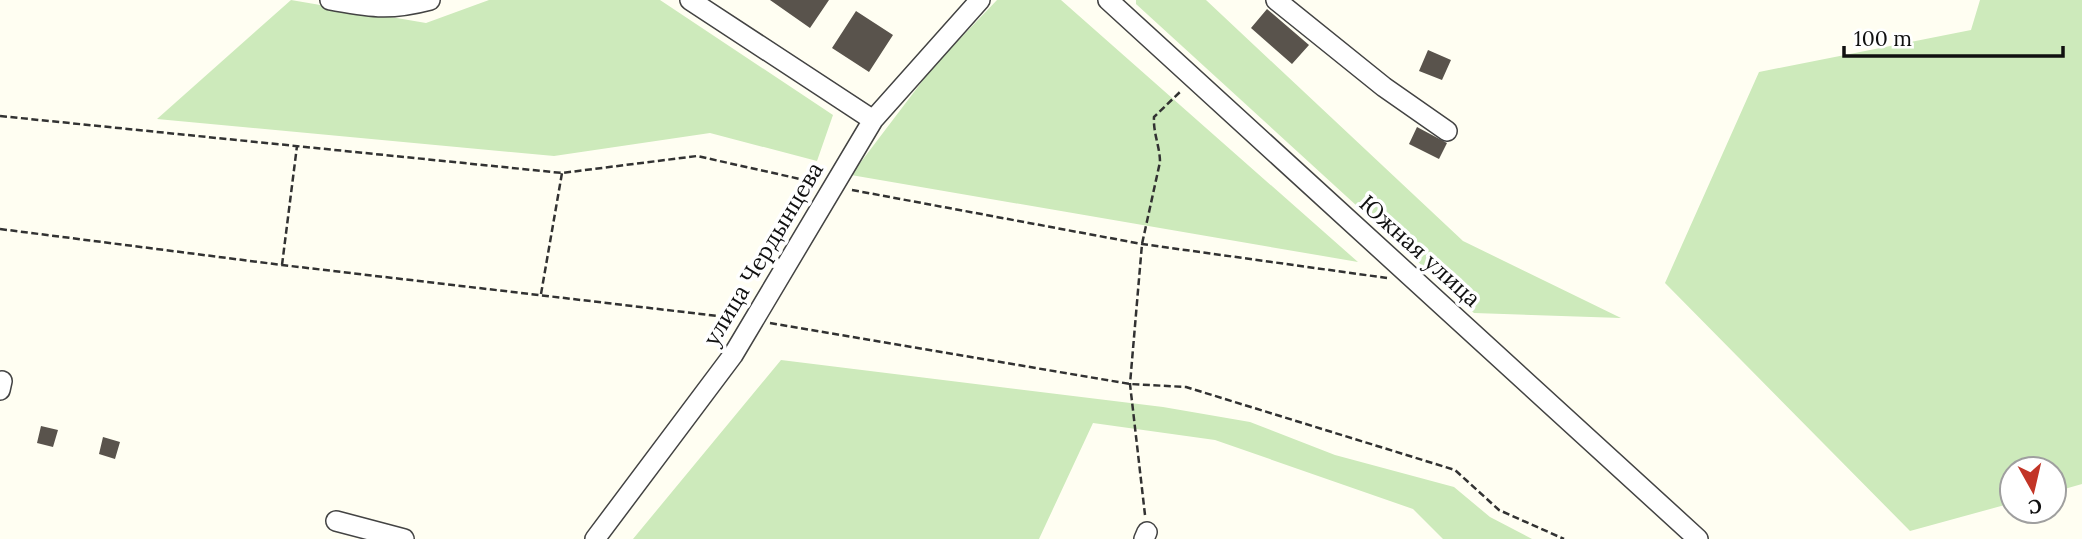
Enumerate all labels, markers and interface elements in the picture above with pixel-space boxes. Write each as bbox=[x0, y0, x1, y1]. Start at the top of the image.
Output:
scale bar bbox=[1844, 14, 2063, 58]
text: 100 m bbox=[1854, 25, 1912, 52]
street label: улица Чердынцева bbox=[696, 156, 829, 351]
street label: Южная улица bbox=[1354, 189, 1487, 313]
north arrow bbox=[1998, 455, 2068, 525]
text: С bbox=[2027, 494, 2044, 520]

